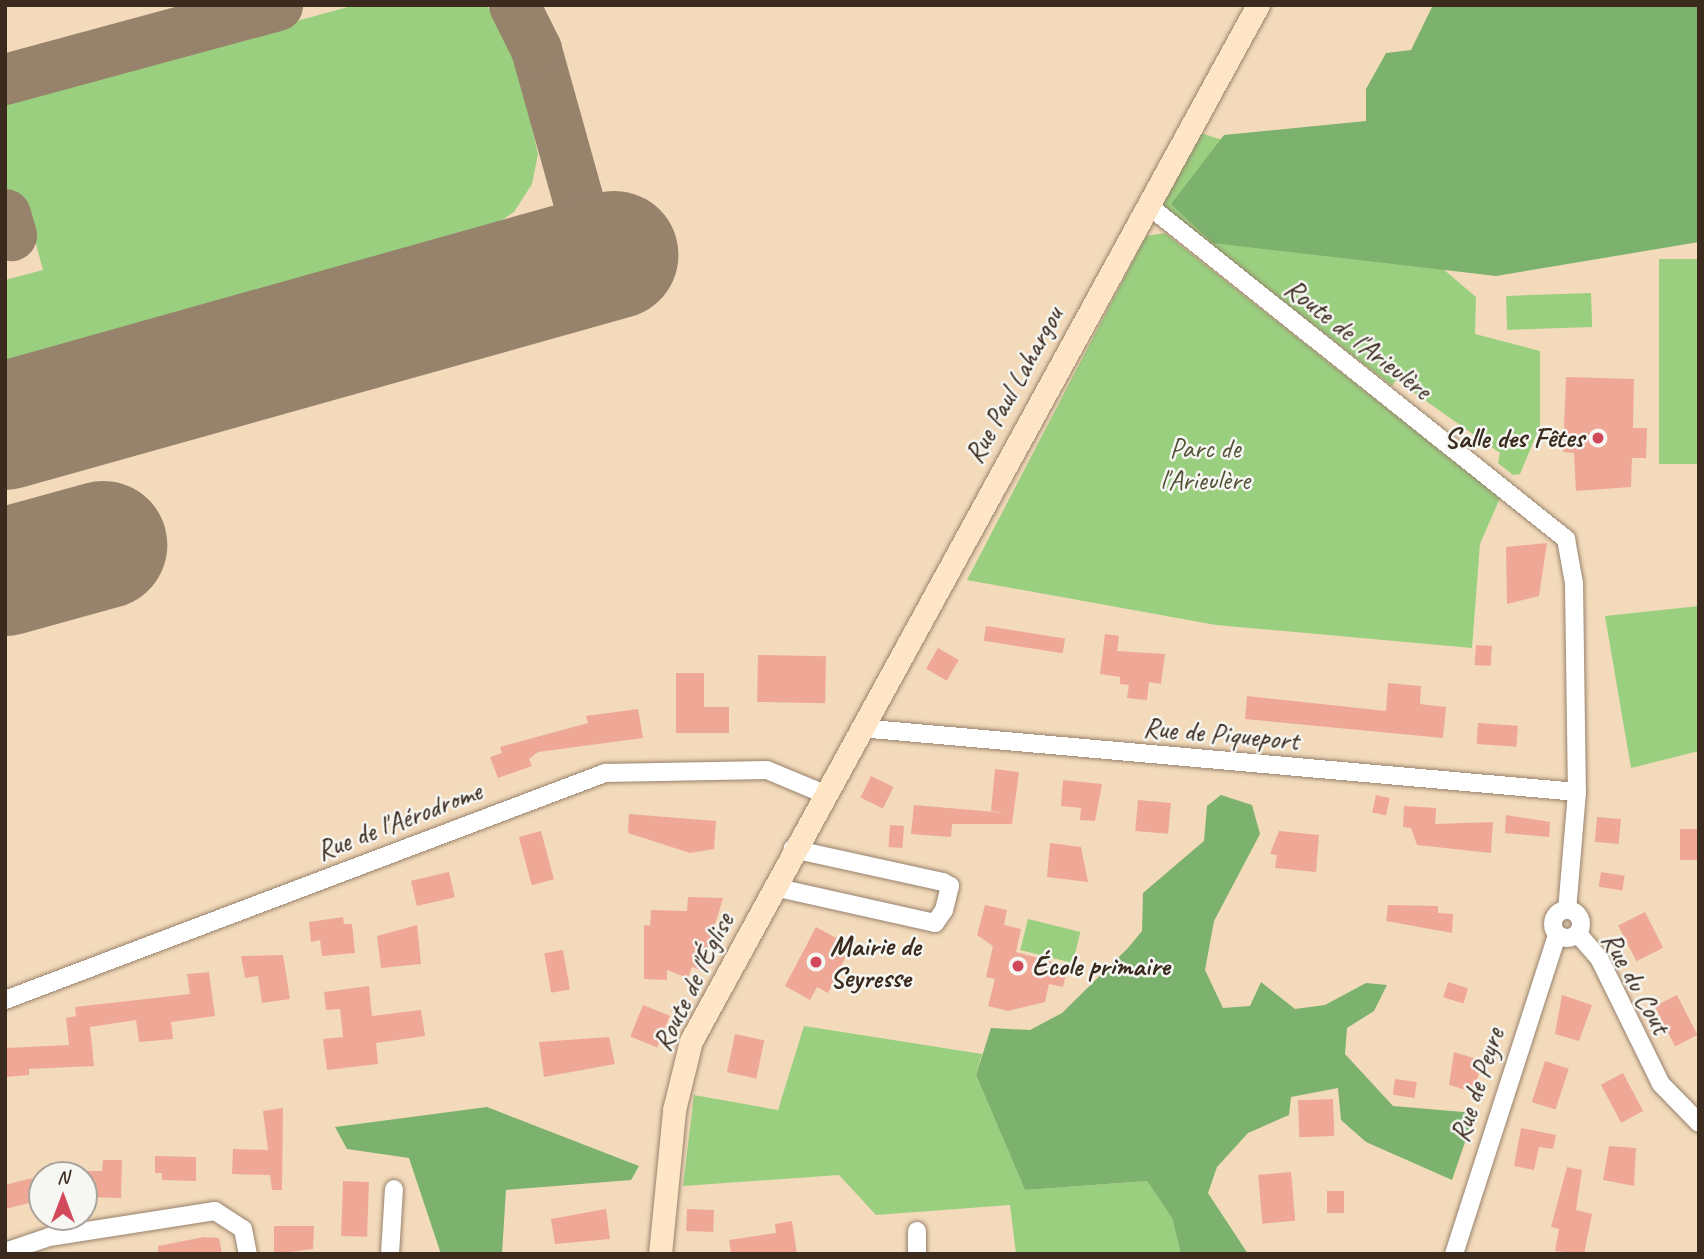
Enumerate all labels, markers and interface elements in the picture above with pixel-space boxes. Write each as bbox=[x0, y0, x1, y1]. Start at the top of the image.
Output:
street label: Route de l'Arieulère bbox=[1278, 271, 1438, 407]
street label: Rue Paul Lahargou bbox=[957, 300, 1071, 470]
place label: Salle des Fêtes bbox=[1444, 421, 1584, 455]
marker: Salle des Fêtes bbox=[1590, 430, 1606, 446]
park label: Parc de l'Arieulère bbox=[1160, 431, 1250, 497]
street label: Rue de Piqueport bbox=[1142, 710, 1300, 758]
street label: Rue de l'Aérodrome bbox=[312, 774, 486, 868]
street label: Route de l'Église bbox=[645, 908, 741, 1056]
street label: Rue du Cout bbox=[1594, 926, 1678, 1040]
place label: Mairie de Seyresse bbox=[830, 929, 921, 995]
place label: École primaire bbox=[1032, 949, 1167, 983]
marker: Mairie de Seyresse bbox=[808, 954, 824, 970]
marker: École primaire bbox=[1010, 958, 1026, 974]
street label: Rue de Peyre bbox=[1443, 1024, 1511, 1146]
north arrow bbox=[28, 1161, 98, 1231]
text: N bbox=[57, 1165, 69, 1189]

